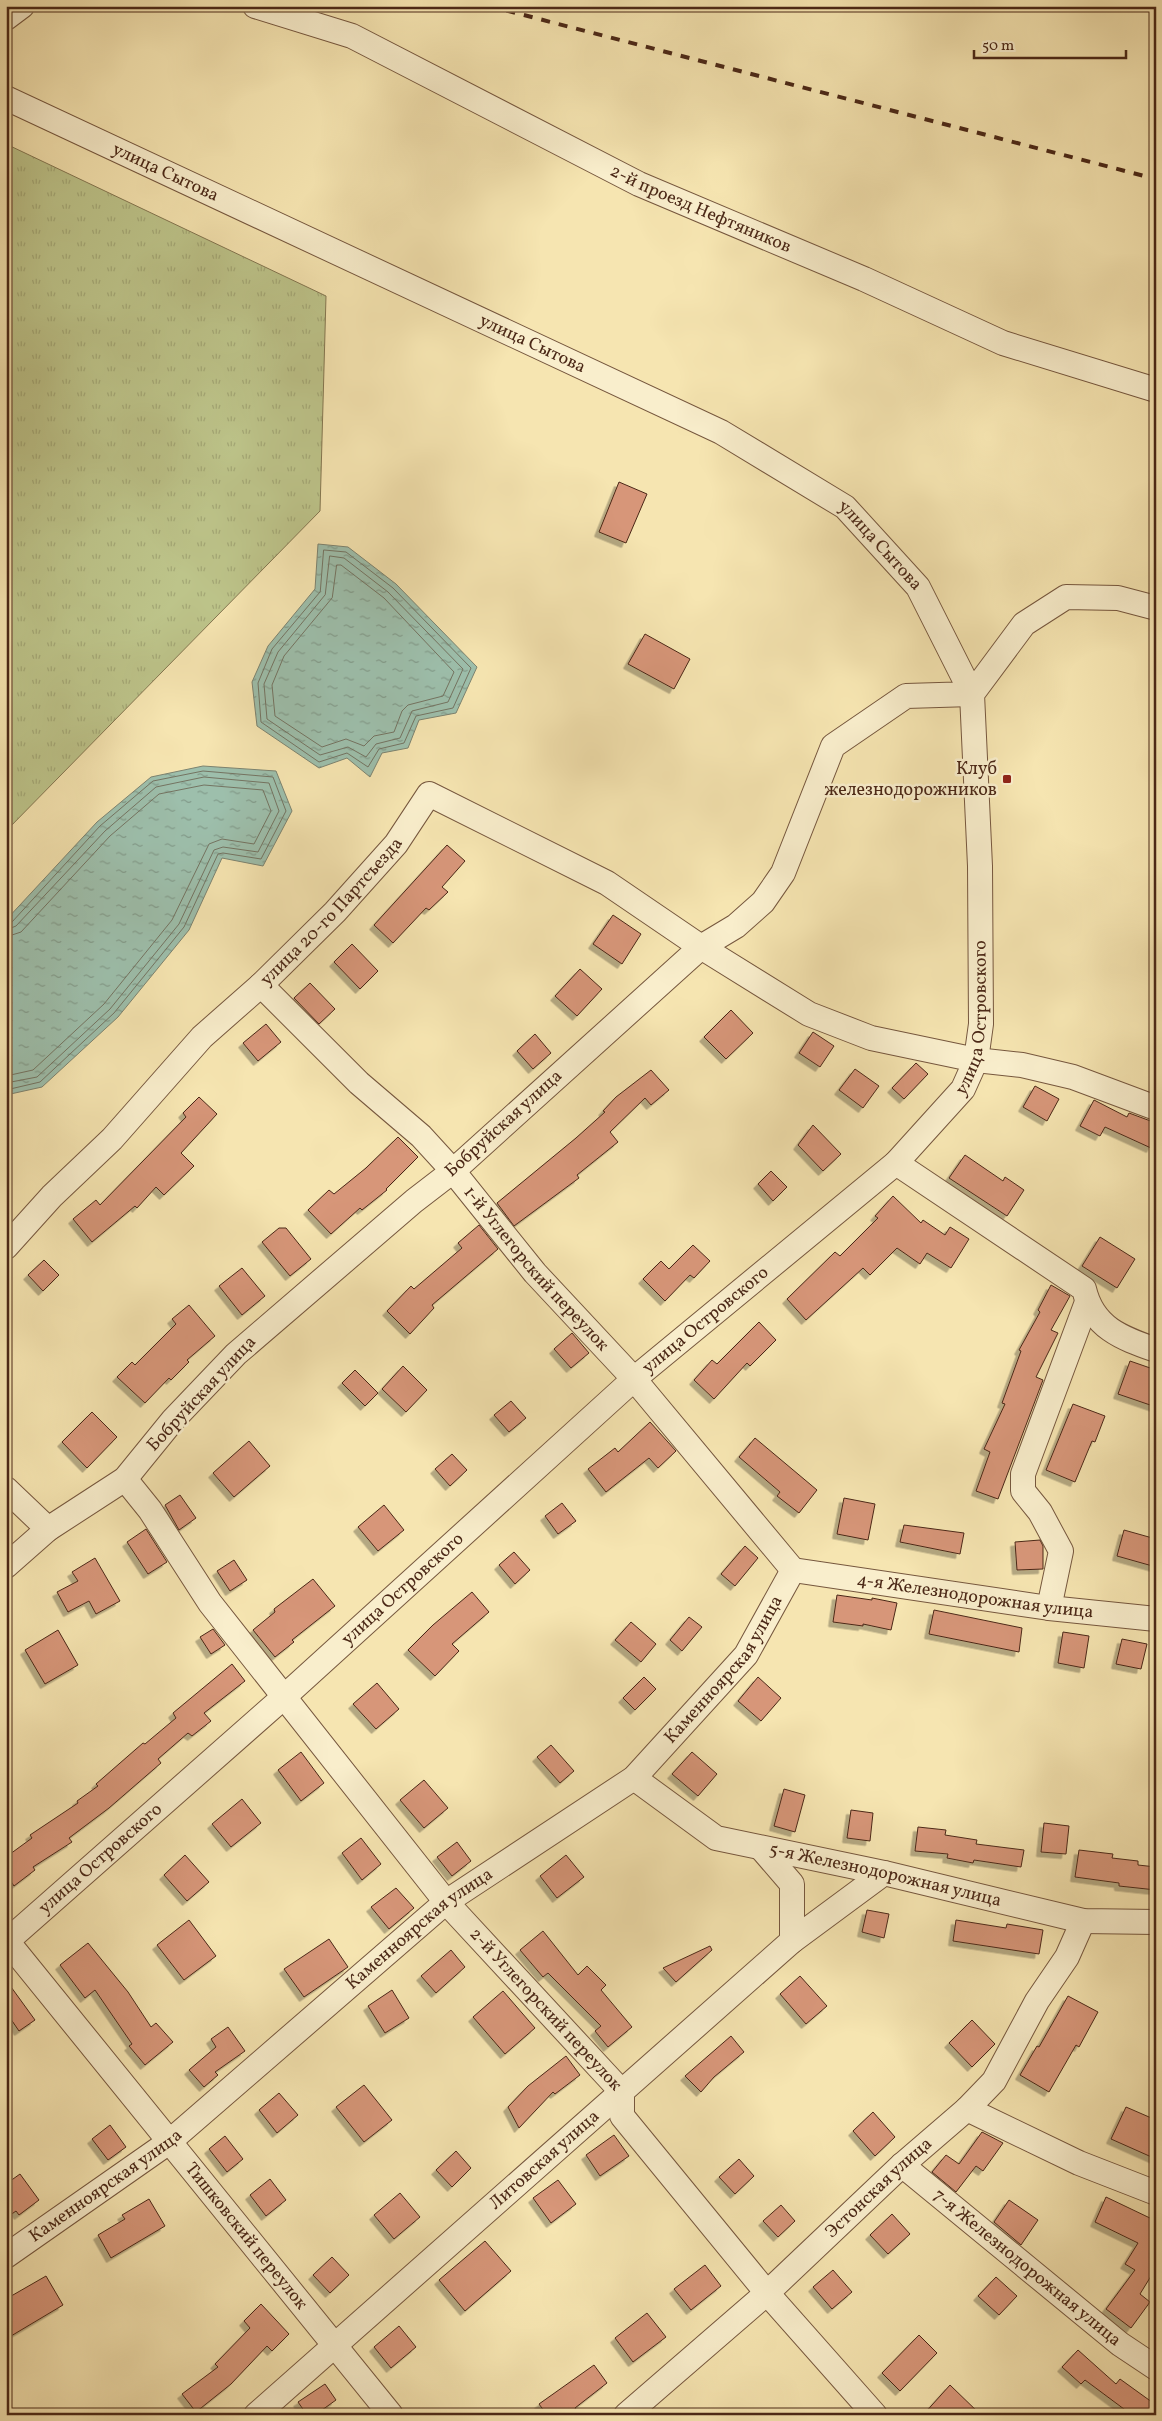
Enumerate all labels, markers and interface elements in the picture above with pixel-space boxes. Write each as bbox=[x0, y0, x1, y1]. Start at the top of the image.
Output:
scale bar bbox=[974, 28, 1127, 60]
text: 50 m bbox=[982, 36, 1014, 57]
street label: улица Сытова bbox=[108, 137, 223, 208]
street label: 2-й проезд Нефтяников bbox=[606, 159, 795, 259]
street label: улица Сытова bbox=[475, 308, 590, 380]
street label: улица Сытова bbox=[834, 493, 928, 596]
place label: Клуб железнодорожников bbox=[824, 757, 997, 803]
marker: Клуб железнодорожников bbox=[1001, 773, 1013, 785]
street label: улица 20-го Партсъезда bbox=[255, 833, 409, 992]
street label: улица Островского bbox=[950, 940, 994, 1101]
street label: Бобруйская улица bbox=[440, 1064, 568, 1184]
street label: 1-й Углегорский переулок bbox=[457, 1181, 615, 1357]
street label: улица Островского bbox=[637, 1260, 774, 1380]
street label: Бобруйская улица bbox=[142, 1331, 262, 1457]
street label: улица Островского bbox=[336, 1527, 469, 1651]
street label: 4-я Железнодорожная улица bbox=[855, 1567, 1095, 1625]
street label: Каменноярская улица bbox=[659, 1591, 789, 1749]
street label: улица Островского bbox=[33, 1797, 168, 1920]
street label: 5-я Железнодорожная улица bbox=[767, 1837, 1004, 1913]
street label: Каменноярская улица bbox=[341, 1862, 498, 1996]
street label: 2-й Углегорский переулок bbox=[464, 1922, 628, 2097]
street label: Литовская улица bbox=[484, 2104, 605, 2216]
street label: Каменноярская улица bbox=[24, 2123, 188, 2249]
street label: Эстонская улица bbox=[820, 2132, 938, 2244]
street label: Тишковский переулок bbox=[179, 2157, 314, 2316]
street label: 7-я Железнодорожная улица bbox=[928, 2183, 1127, 2353]

